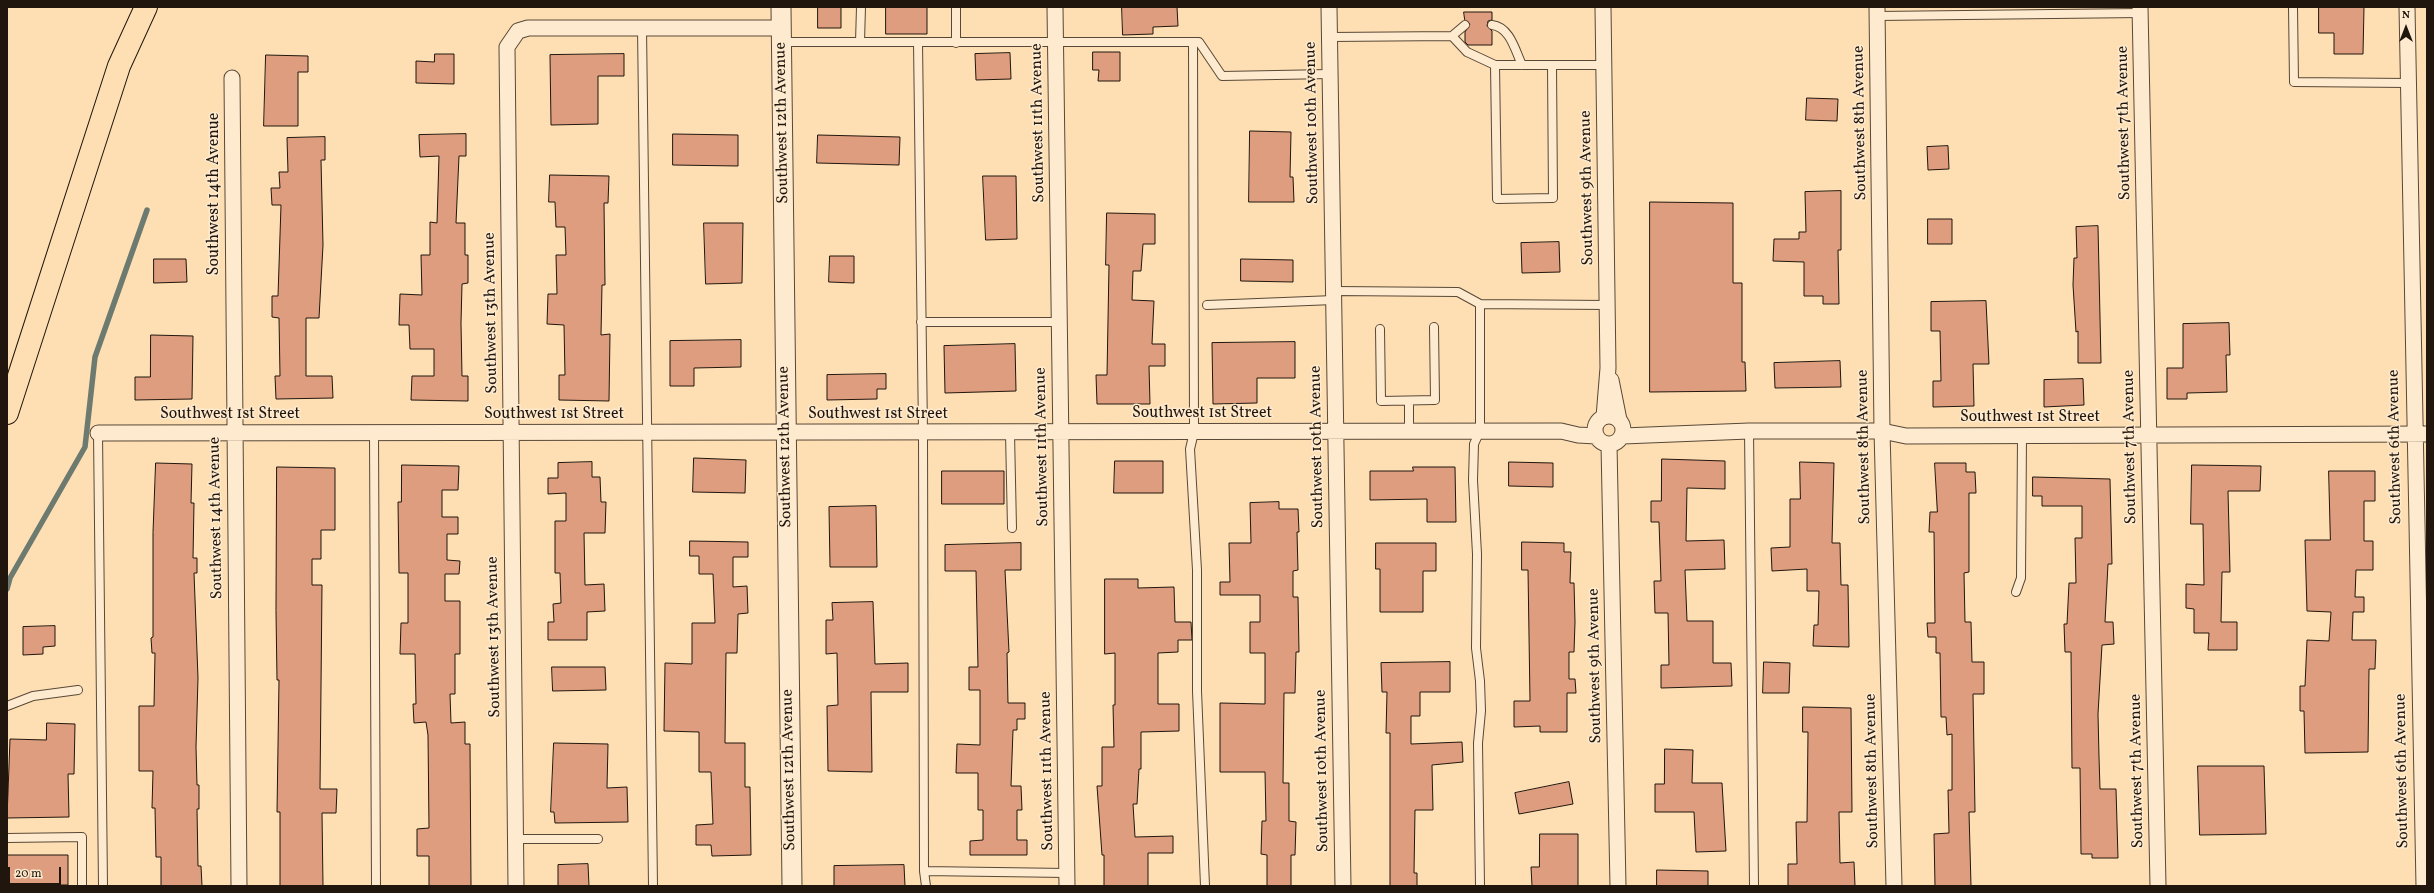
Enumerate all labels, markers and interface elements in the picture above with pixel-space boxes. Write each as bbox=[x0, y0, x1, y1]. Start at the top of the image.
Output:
north arrow bbox=[2386, 8, 2426, 48]
text: N bbox=[2402, 8, 2410, 23]
street label: Southwest 10th Avenue bbox=[1302, 41, 1324, 205]
street label: Southwest 12th Avenue bbox=[772, 42, 794, 204]
street label: Southwest 11th Avenue bbox=[1028, 43, 1050, 203]
street label: Southwest 8th Avenue bbox=[1850, 45, 1872, 201]
street label: Southwest 7th Avenue bbox=[2114, 45, 2136, 201]
street label: Southwest 9th Avenue bbox=[1577, 110, 1599, 266]
street label: Southwest 14th Avenue bbox=[205, 113, 225, 275]
street label: Southwest 13th Avenue bbox=[481, 232, 503, 394]
street label: Southwest 10th Avenue bbox=[1307, 365, 1329, 529]
street label: Southwest 12th Avenue bbox=[775, 366, 797, 528]
street label: Southwest 11th Avenue bbox=[1032, 367, 1054, 527]
street label: Southwest 8th Avenue bbox=[1854, 369, 1876, 525]
street label: Southwest 7th Avenue bbox=[2120, 369, 2142, 525]
street label: Southwest 6th Avenue bbox=[2385, 369, 2407, 525]
street label: Southwest 1st Street bbox=[1132, 404, 1272, 424]
street label: Southwest 1st Street bbox=[160, 405, 300, 425]
street label: Southwest 1st Street bbox=[484, 405, 624, 425]
street label: Southwest 1st Street bbox=[808, 405, 948, 425]
street label: Southwest 1st Street bbox=[1960, 408, 2100, 428]
street label: Southwest 14th Avenue bbox=[206, 436, 228, 600]
street label: Southwest 13th Avenue bbox=[484, 556, 506, 718]
street label: Southwest 9th Avenue bbox=[1585, 588, 1607, 744]
street label: Southwest 12th Avenue bbox=[779, 689, 801, 851]
street label: Southwest 10th Avenue bbox=[1312, 689, 1334, 853]
street label: Southwest 11th Avenue bbox=[1037, 691, 1059, 851]
street label: Southwest 8th Avenue bbox=[1862, 693, 1884, 849]
street label: Southwest 7th Avenue bbox=[2127, 693, 2149, 849]
street label: Southwest 6th Avenue bbox=[2392, 693, 2414, 849]
scale bar bbox=[10, 859, 63, 885]
text: 20 m bbox=[15, 866, 42, 882]

